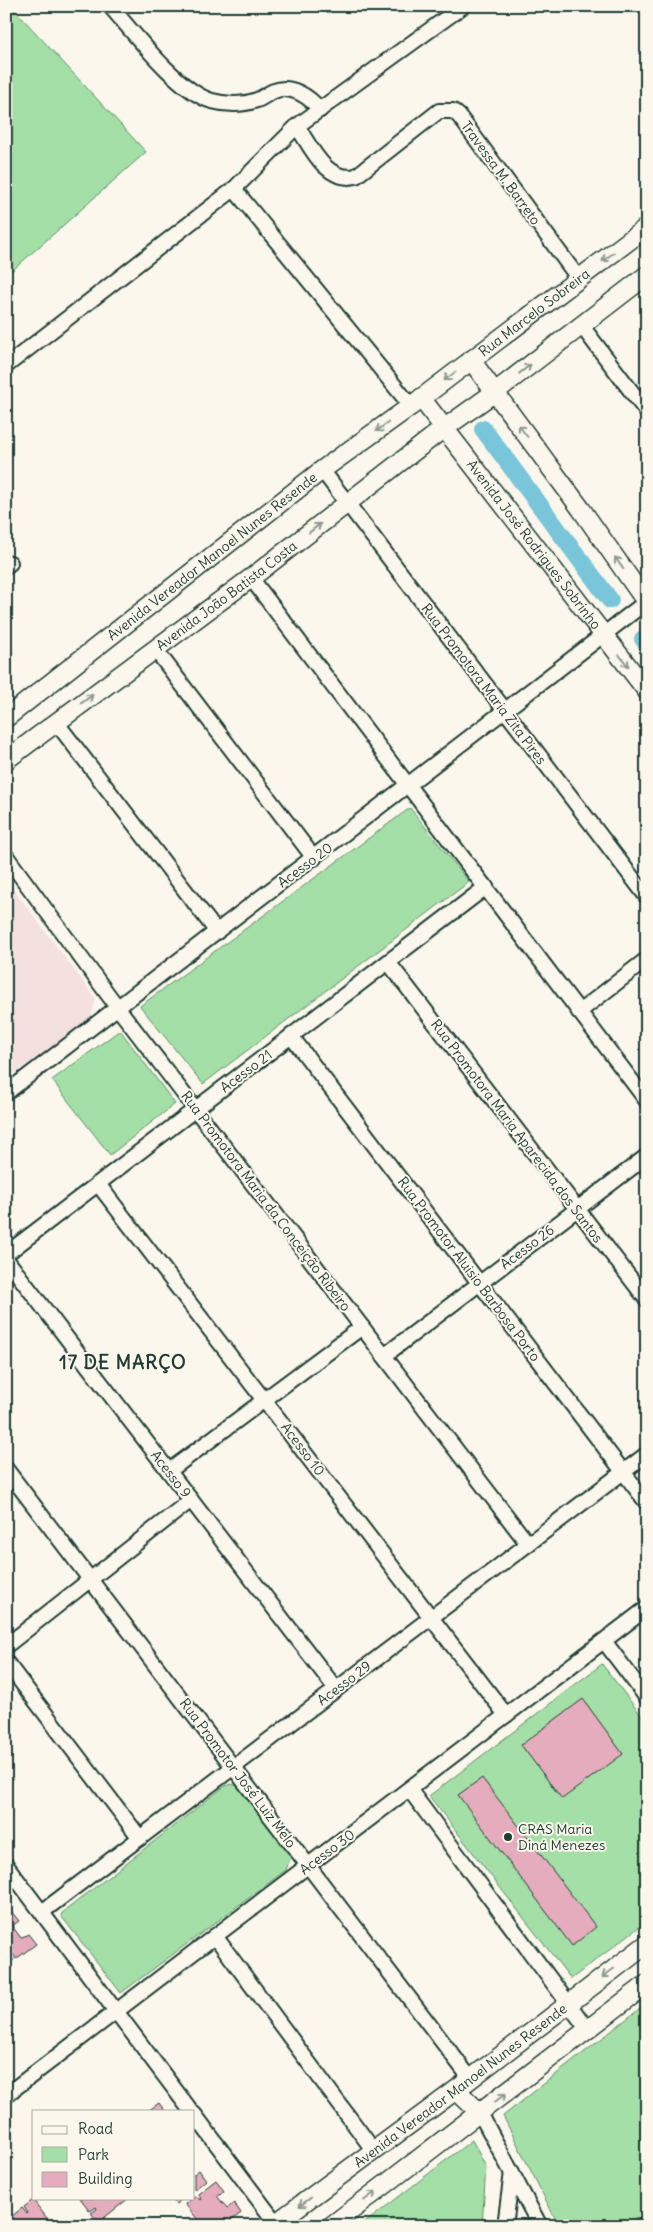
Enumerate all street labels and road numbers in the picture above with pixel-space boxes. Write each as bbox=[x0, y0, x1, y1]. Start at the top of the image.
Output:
street label: Travessa M. Barreto bbox=[457, 117, 545, 229]
street label: Rua Marcelo Sobreira bbox=[475, 265, 593, 360]
street label: Avenida José Rodrigues Sobrinho bbox=[463, 456, 605, 633]
street label: Avenida Vereador Manoel Nunes Resende bbox=[103, 468, 321, 644]
street label: Avenida João Batista Costa bbox=[152, 537, 300, 654]
street label: Rua Promotora Maria Zita Pires bbox=[418, 600, 550, 768]
street label: Acesso 20 bbox=[274, 838, 336, 892]
street label: Rua Promotora Maria Aparecida dos Santos bbox=[427, 1016, 607, 1246]
street label: Acesso 21 bbox=[216, 1046, 276, 1096]
street label: Rua Promotora Maria da Conceição Ribeiro bbox=[177, 1087, 355, 1315]
street label: Rua Promotor Aluisio Barbosa Porto bbox=[394, 1173, 544, 1365]
street label: Acesso 26 bbox=[496, 1221, 558, 1273]
street label: Acesso 10 bbox=[277, 1419, 329, 1479]
street label: Acesso 9 bbox=[147, 1447, 195, 1501]
street label: Acesso 29 bbox=[313, 1657, 375, 1709]
street label: Rua Promotor José Luiz Melo bbox=[176, 1695, 300, 1851]
street label: Acesso 30 bbox=[296, 1825, 358, 1879]
street label: Avenida Vereador Manoel Nunes Resende bbox=[350, 1999, 571, 2171]

